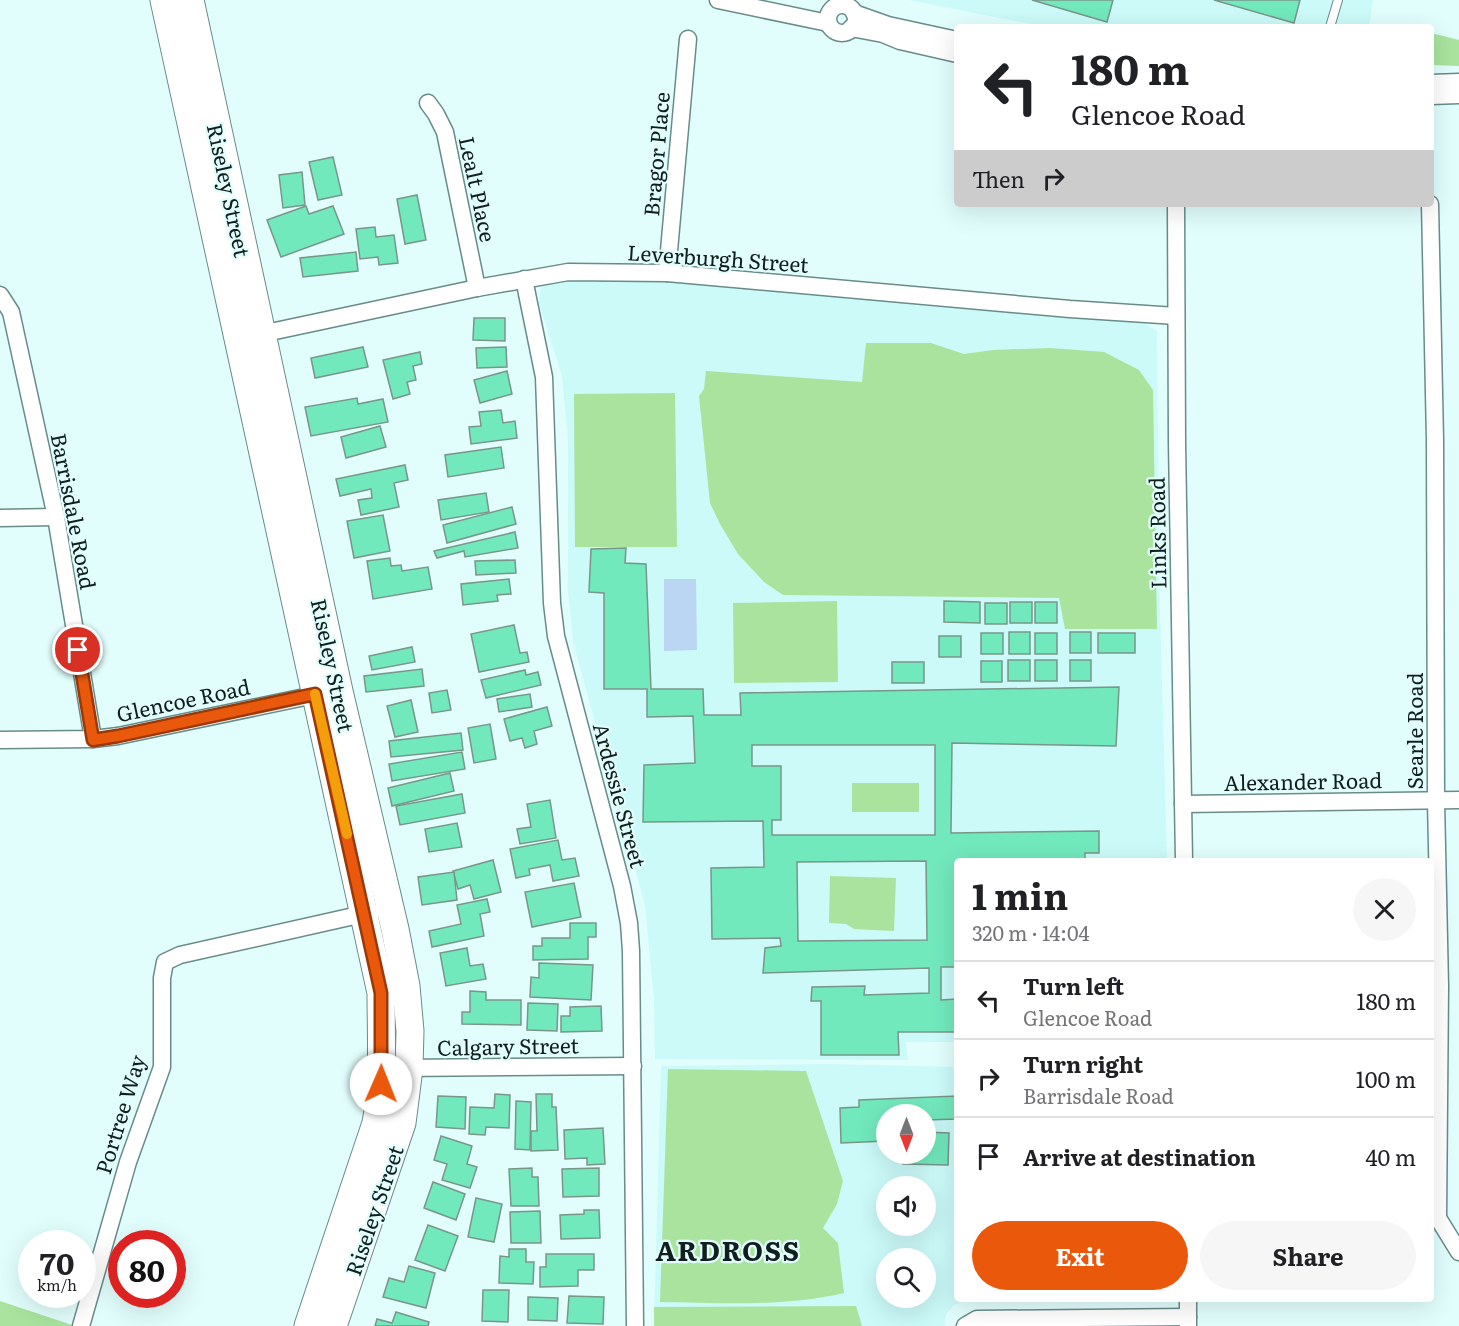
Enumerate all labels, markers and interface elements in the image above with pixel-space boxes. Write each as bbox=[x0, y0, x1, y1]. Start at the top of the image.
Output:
text: 180 m bbox=[1071, 36, 1189, 98]
icon: left bbox=[972, 48, 1050, 126]
street label: Bragor Place bbox=[634, 90, 676, 218]
text: Glencoe Road bbox=[1071, 93, 1246, 133]
street label: Riseley Street bbox=[201, 120, 259, 260]
street label: Lealt Place bbox=[453, 133, 505, 245]
text: Then bbox=[972, 162, 1025, 195]
icon: right bbox=[1037, 162, 1070, 195]
street label: Leverburgh Street bbox=[626, 235, 810, 279]
street label: Barrisdale Road bbox=[45, 430, 105, 592]
street label: Links Road bbox=[1140, 477, 1172, 589]
street label: Riseley Street bbox=[305, 595, 363, 735]
pin bbox=[52, 624, 103, 675]
icon: arrive bbox=[61, 633, 94, 666]
street label: Glencoe Road bbox=[113, 670, 253, 728]
street label: Searle Road bbox=[1398, 672, 1429, 789]
street label: Ardessie Street bbox=[587, 719, 655, 872]
street label: Alexander Road bbox=[1224, 763, 1383, 797]
text: 1 min bbox=[972, 868, 1068, 921]
button: close bbox=[1353, 878, 1416, 941]
text: 320 m · 14:04 bbox=[972, 917, 1090, 947]
text: Turn left bbox=[1023, 969, 1124, 1002]
icon: left bbox=[972, 984, 1005, 1017]
text: 180 m bbox=[1356, 984, 1416, 1017]
text: Glencoe Road bbox=[1023, 1002, 1152, 1032]
street label: Calgary Street bbox=[437, 1028, 580, 1062]
text: Turn right bbox=[1023, 1047, 1143, 1080]
street label: Portree Way bbox=[86, 1050, 152, 1177]
position arrow bbox=[349, 1052, 413, 1116]
icon: right bbox=[972, 1062, 1005, 1095]
text: 100 m bbox=[1356, 1062, 1416, 1095]
text: Barrisdale Road bbox=[1023, 1080, 1174, 1110]
north arrow bbox=[876, 1104, 936, 1164]
map controls bbox=[876, 1104, 936, 1308]
street label: Riseley Street bbox=[336, 1140, 410, 1279]
icon: arrive bbox=[972, 1140, 1005, 1173]
text: Arrive at destination bbox=[1023, 1140, 1256, 1173]
text: 40 m bbox=[1365, 1140, 1416, 1173]
button: sound bbox=[876, 1176, 936, 1236]
button: Exit bbox=[972, 1221, 1188, 1290]
button: Share bbox=[1200, 1221, 1416, 1290]
district label: ARDROSS bbox=[655, 1229, 801, 1269]
speed limit sign: 80 bbox=[108, 1230, 186, 1308]
text: 70 bbox=[40, 1240, 74, 1284]
button: search bbox=[876, 1248, 936, 1308]
text: km/h bbox=[37, 1273, 77, 1296]

